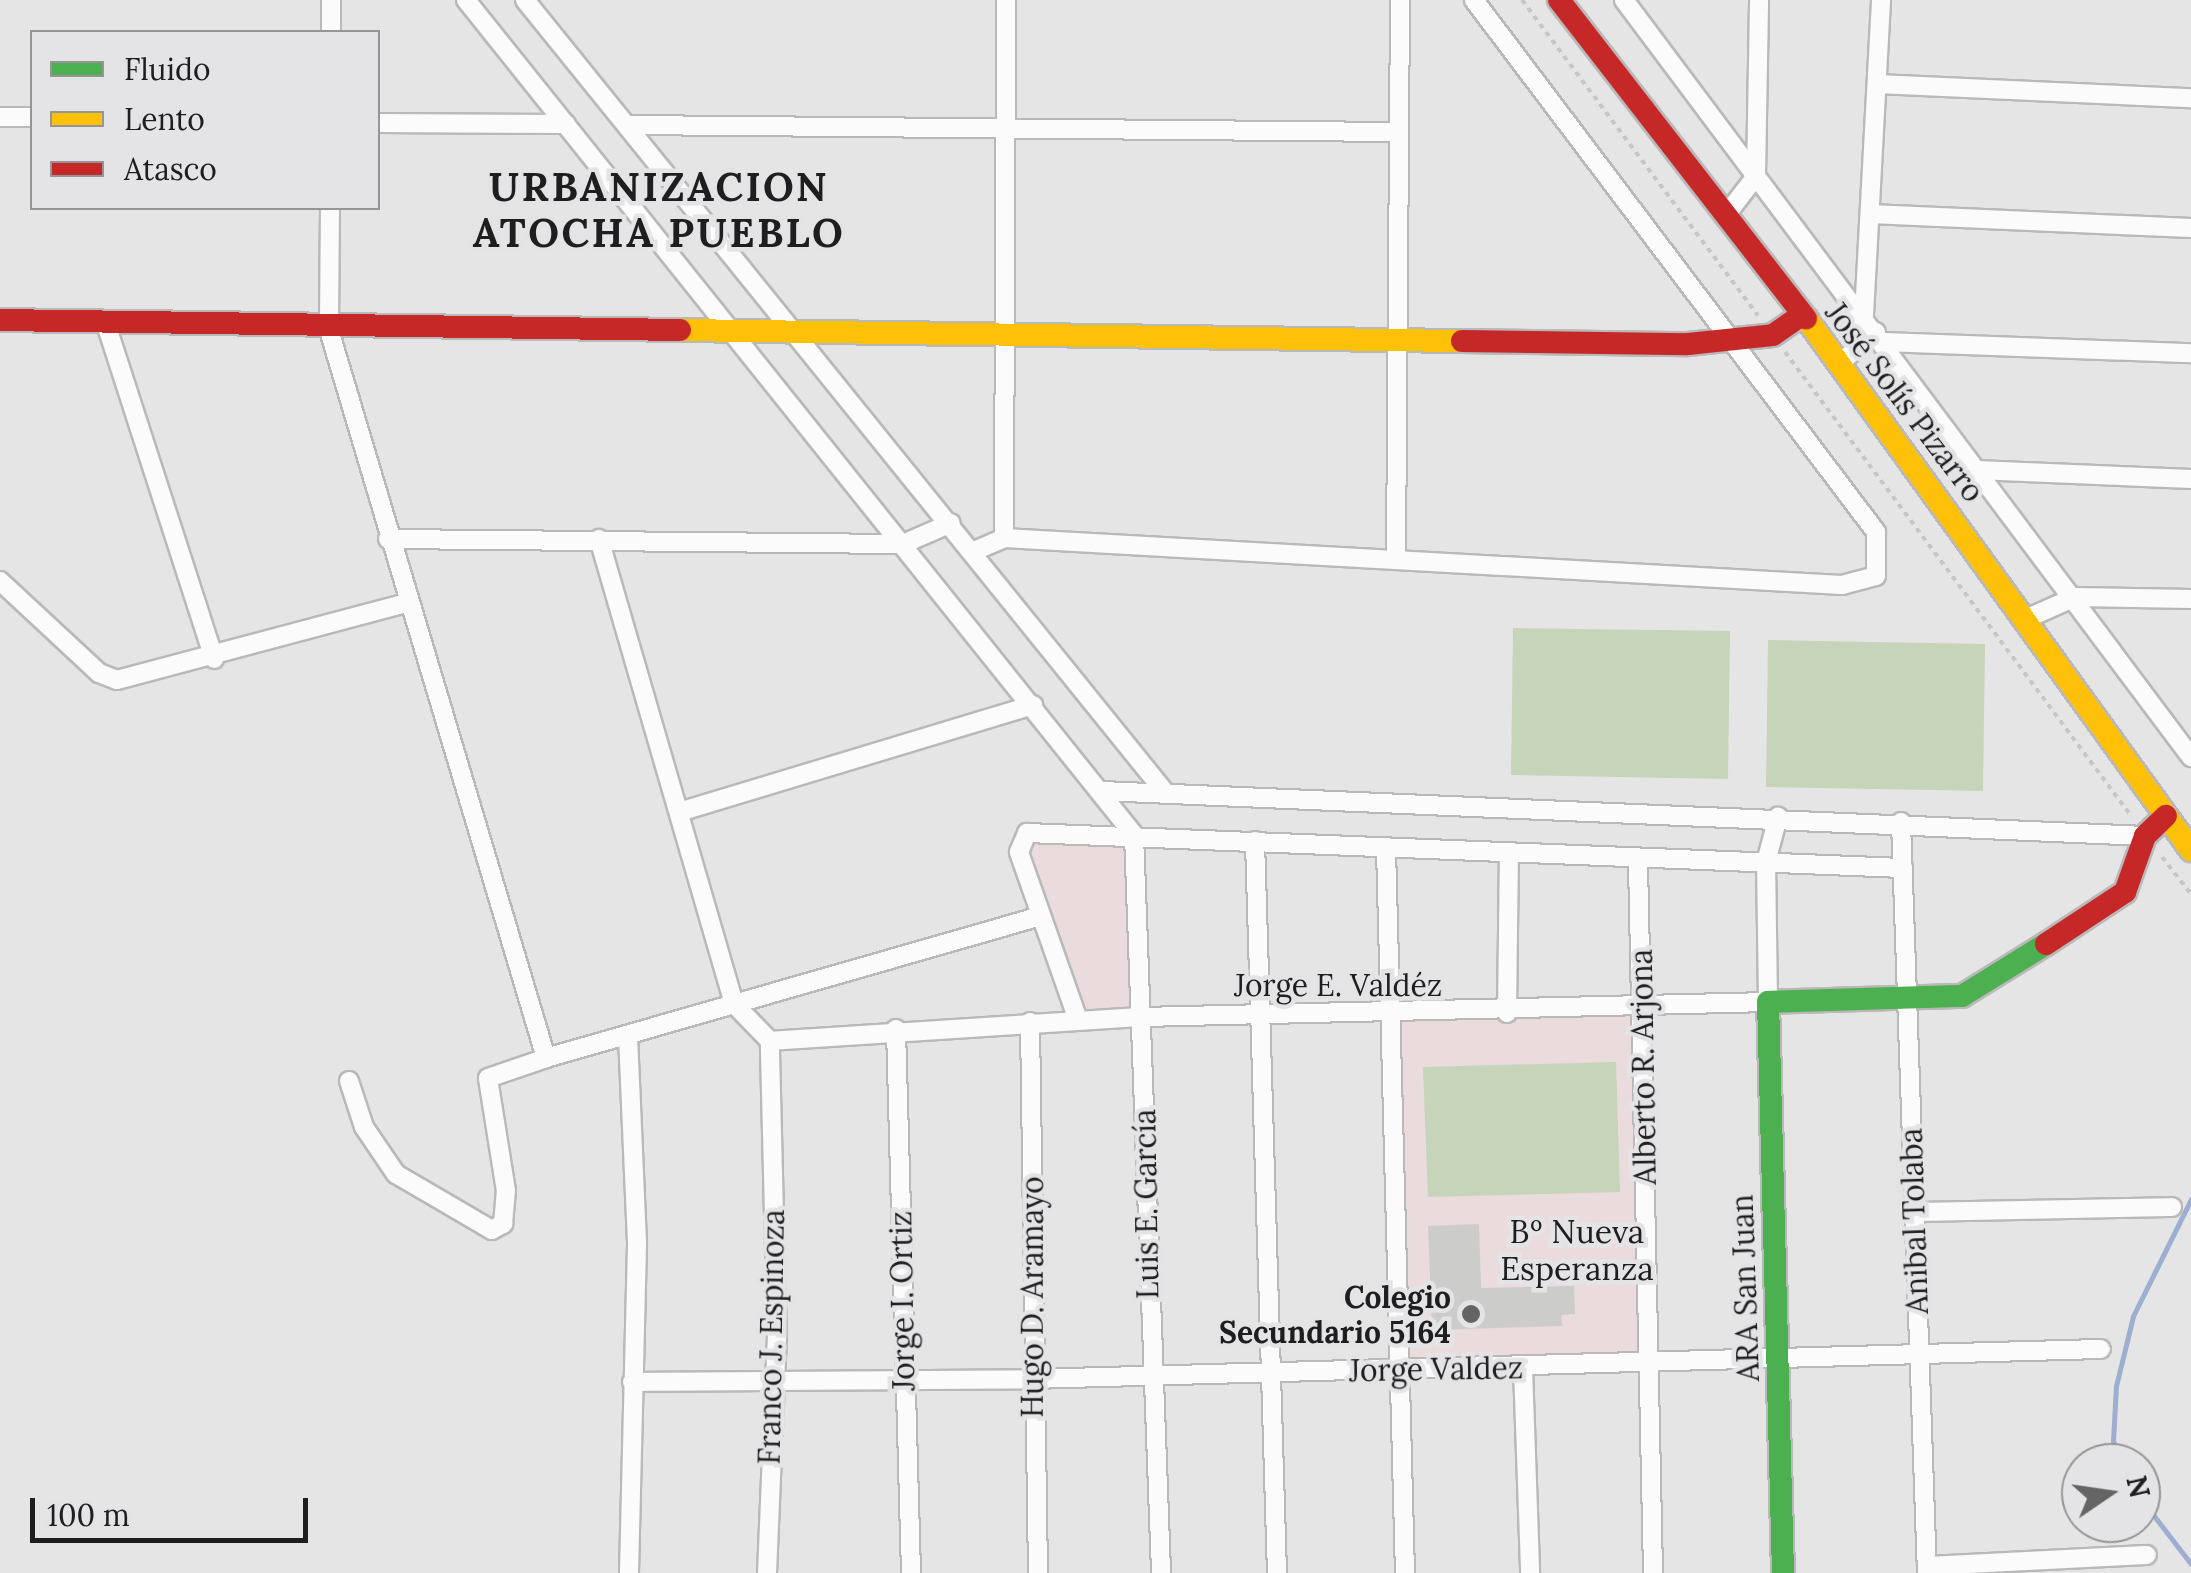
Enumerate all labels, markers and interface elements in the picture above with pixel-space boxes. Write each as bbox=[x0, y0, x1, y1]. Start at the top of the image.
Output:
legend bbox=[30, 30, 380, 210]
text: Fluido bbox=[124, 50, 210, 88]
text: Lento bbox=[124, 100, 205, 138]
text: Atasco bbox=[124, 150, 217, 188]
district label: URBANIZACION ATOCHA PUEBLO bbox=[473, 163, 845, 257]
street label: José Solís Pizarro bbox=[1818, 295, 1992, 509]
street label: Alberto R. Arjona bbox=[1623, 949, 1663, 1185]
street label: Jorge E. Valdéz bbox=[1234, 967, 1442, 1003]
street label: Luis E. García bbox=[1126, 1109, 1166, 1299]
street label: Anibal Tolaba bbox=[1893, 1127, 1935, 1315]
street label: Hugo D. Aramayo bbox=[1014, 1176, 1050, 1418]
street label: ARA San Juan bbox=[1724, 1194, 1766, 1382]
street label: Franco J. Espinoza bbox=[751, 1209, 791, 1465]
street label: Jorge I. Ortiz bbox=[882, 1211, 922, 1391]
district label: Bº Nueva Esperanza bbox=[1489, 1214, 1665, 1289]
place label: Colegio Secundario 5164 bbox=[1219, 1279, 1451, 1350]
marker: Colegio Secundario 5164 bbox=[1460, 1303, 1482, 1325]
street label: Jorge Valdez bbox=[1349, 1349, 1523, 1389]
north arrow bbox=[2061, 1443, 2161, 1543]
text: N bbox=[2118, 1472, 2158, 1501]
scale bar bbox=[35, 1478, 312, 1540]
text: 100 m bbox=[47, 1496, 130, 1534]

